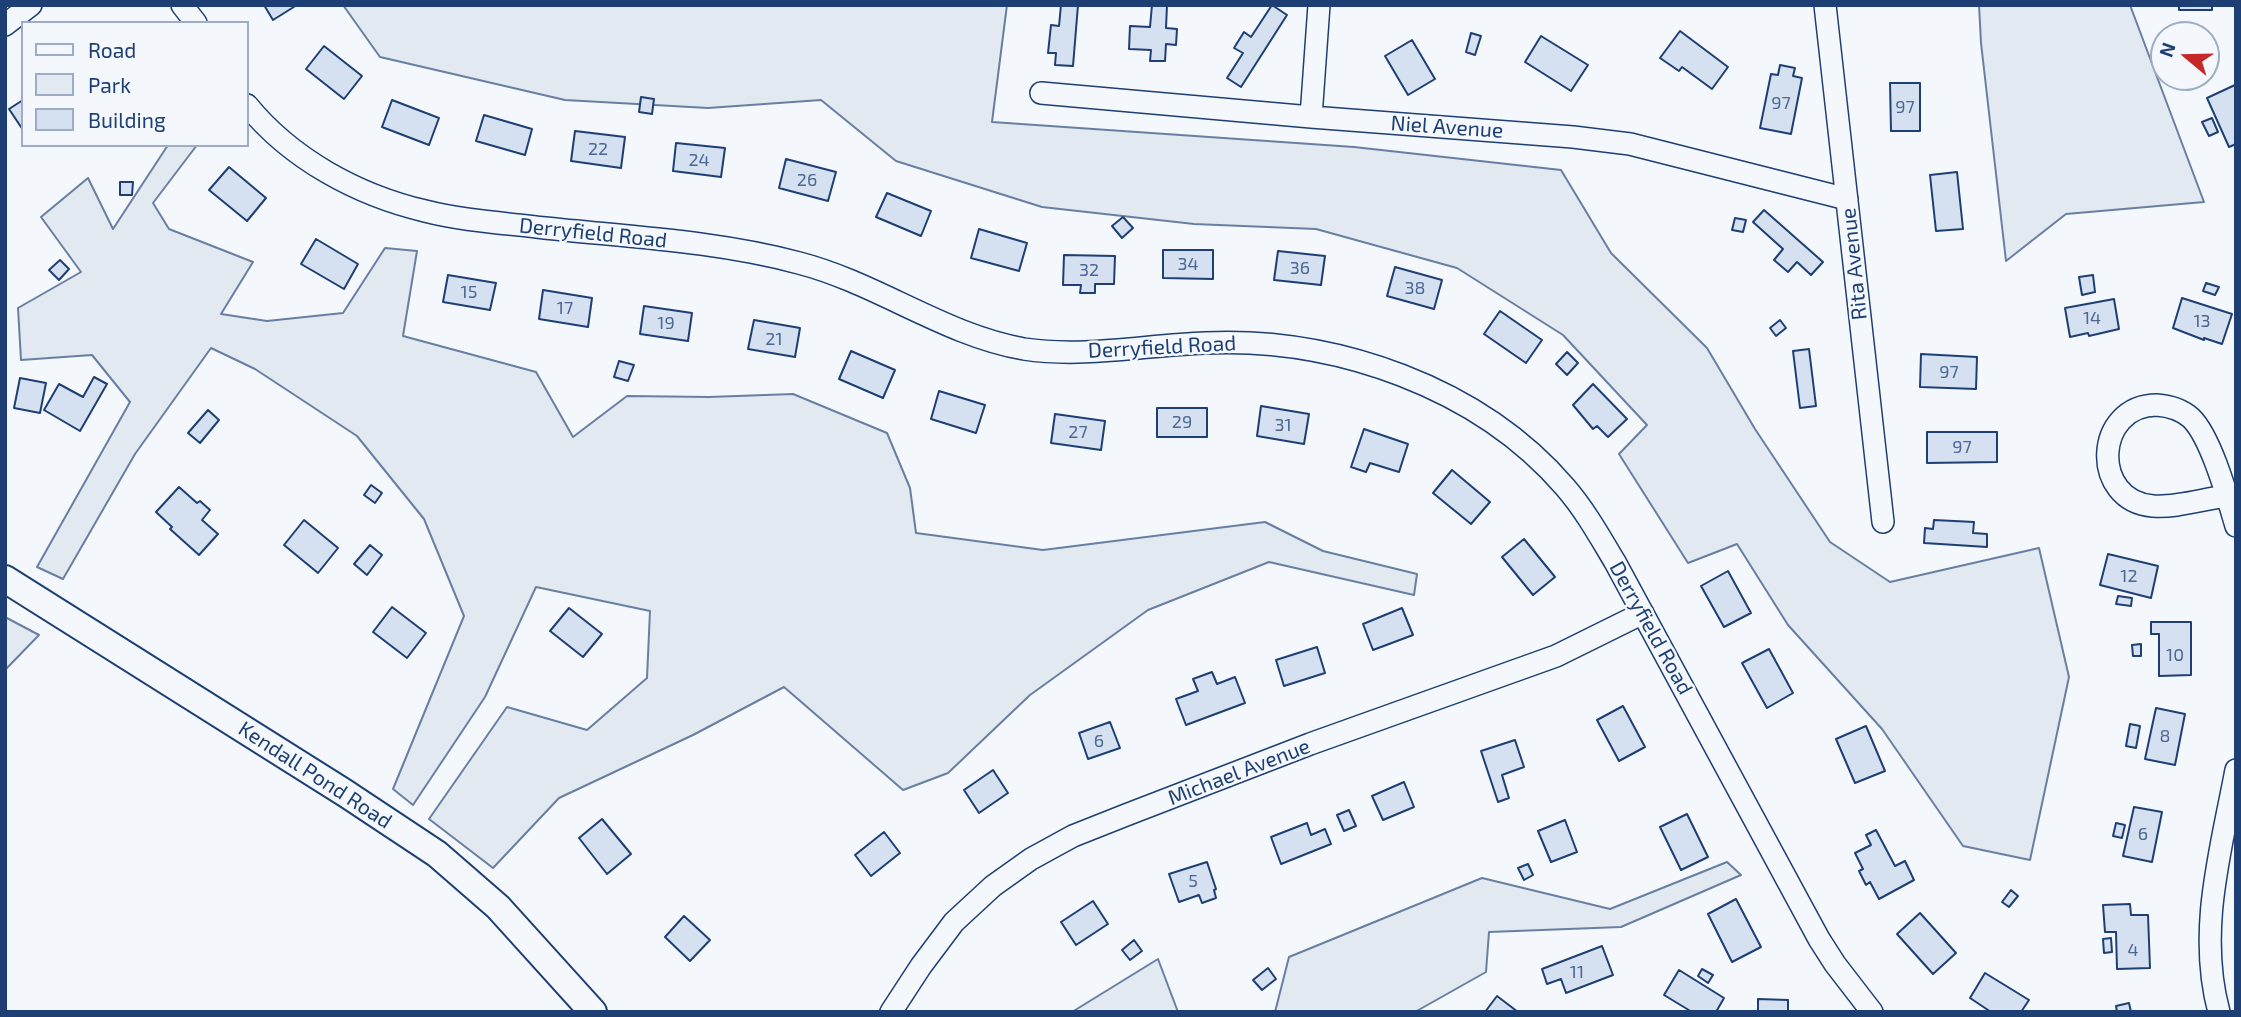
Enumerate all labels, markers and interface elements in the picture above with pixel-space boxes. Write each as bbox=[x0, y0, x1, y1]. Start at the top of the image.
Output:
legend bbox=[21, 21, 248, 147]
north arrow bbox=[2150, 21, 2220, 91]
text: Road bbox=[88, 37, 136, 62]
text: N bbox=[2153, 39, 2180, 60]
text: Park bbox=[88, 72, 131, 97]
house number: 97 bbox=[1771, 92, 1791, 114]
house number: 97 bbox=[1895, 96, 1915, 118]
text: Building bbox=[88, 107, 166, 132]
street label: Niel Avenue bbox=[1390, 111, 1504, 143]
house number: 22 bbox=[588, 138, 608, 160]
house number: 24 bbox=[688, 149, 710, 171]
house number: 26 bbox=[797, 169, 817, 191]
street label: Rita Avenue bbox=[1836, 207, 1872, 321]
street label: Derryfield Road bbox=[518, 213, 668, 253]
house number: 34 bbox=[1177, 253, 1199, 275]
house number: 36 bbox=[1290, 257, 1310, 279]
house number: 32 bbox=[1079, 259, 1099, 281]
house number: 38 bbox=[1405, 277, 1425, 299]
house number: 15 bbox=[461, 281, 477, 303]
house number: 17 bbox=[557, 297, 573, 319]
house number: 14 bbox=[2083, 307, 2101, 329]
house number: 13 bbox=[2193, 310, 2211, 332]
house number: 19 bbox=[657, 312, 675, 334]
house number: 21 bbox=[765, 328, 783, 350]
street label: Derryfield Road bbox=[1087, 331, 1237, 363]
house number: 97 bbox=[1939, 361, 1959, 383]
house number: 29 bbox=[1172, 411, 1192, 433]
house number: 31 bbox=[1274, 414, 1292, 436]
house number: 27 bbox=[1068, 421, 1088, 443]
house number: 97 bbox=[1952, 436, 1972, 458]
street label: Derryfield Road bbox=[1604, 557, 1698, 699]
house number: 12 bbox=[2120, 565, 2138, 587]
house number: 10 bbox=[2166, 644, 2184, 666]
street label: Kendall Pond Road bbox=[234, 716, 396, 834]
house number: 8 bbox=[2160, 725, 2170, 747]
house number: 6 bbox=[1094, 730, 1104, 752]
street label: Michael Avenue bbox=[1164, 733, 1314, 811]
house number: 6 bbox=[2138, 823, 2148, 845]
house number: 5 bbox=[1188, 870, 1198, 892]
house number: 4 bbox=[2127, 939, 2139, 961]
house number: 11 bbox=[1570, 961, 1584, 983]

